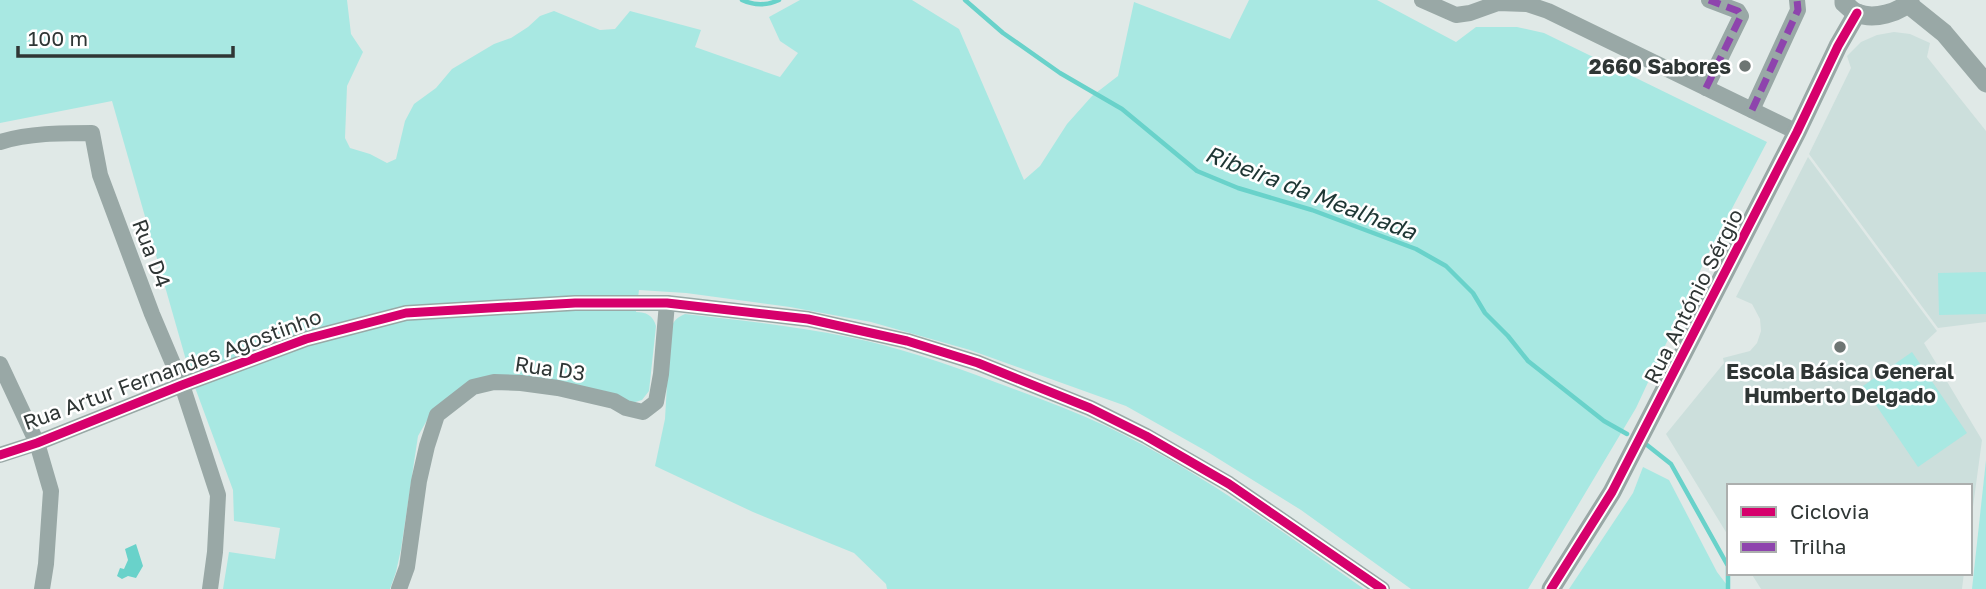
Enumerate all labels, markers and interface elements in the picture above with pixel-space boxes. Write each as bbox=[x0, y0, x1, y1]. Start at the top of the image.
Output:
scale bar bbox=[18, 14, 233, 58]
text: 100 m bbox=[28, 25, 88, 51]
place label: 2660 Sabores bbox=[1589, 53, 1731, 79]
marker: 2660 Sabores bbox=[1737, 58, 1753, 74]
water label: Ribeira da Mealhada bbox=[1202, 139, 1421, 245]
street label: Rua António Sérgio bbox=[1638, 204, 1748, 388]
street label: Rua D4 bbox=[127, 215, 177, 291]
street label: Rua Artur Fernandes Agostinho bbox=[19, 303, 325, 435]
marker: Escola Básica General Humberto Delgado bbox=[1832, 339, 1848, 355]
street label: Rua D3 bbox=[513, 350, 587, 386]
place label: Escola Básica General Humberto Delgado bbox=[1726, 358, 1954, 408]
legend bbox=[1727, 484, 1972, 575]
text: Ciclovia bbox=[1790, 498, 1869, 524]
text: Trilha bbox=[1790, 533, 1846, 559]

